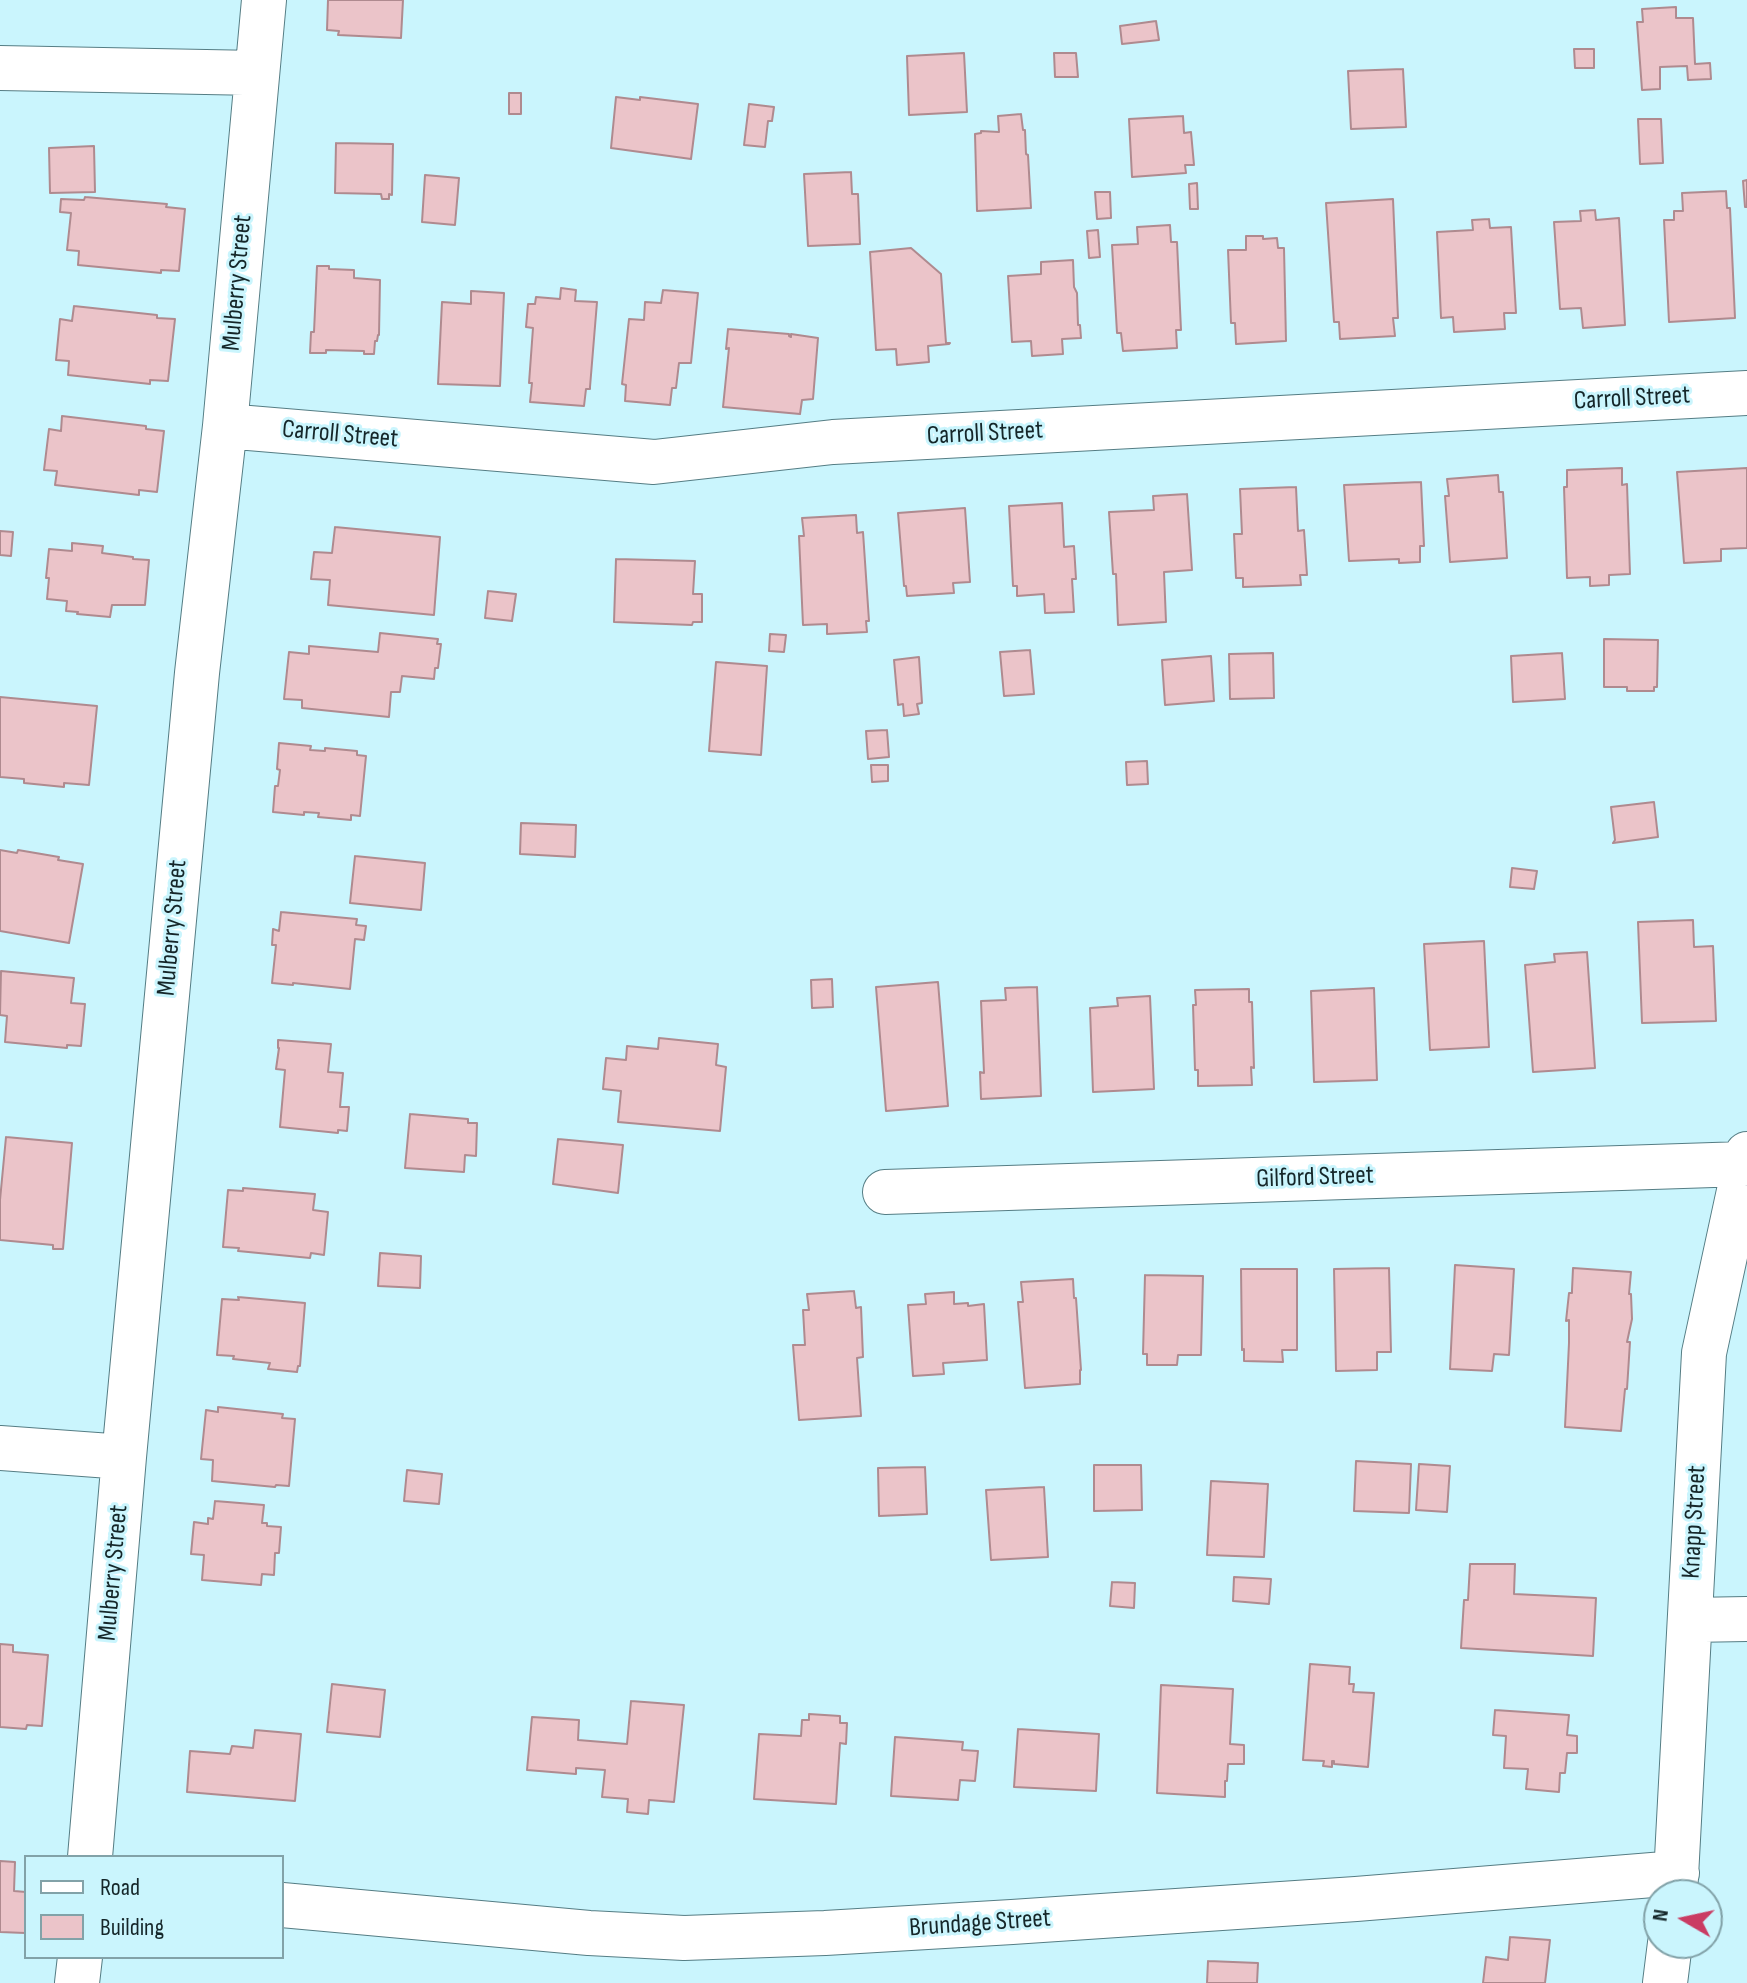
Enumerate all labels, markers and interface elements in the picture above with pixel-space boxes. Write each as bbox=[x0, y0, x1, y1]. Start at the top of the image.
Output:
street label: Mulberry Street bbox=[217, 214, 259, 352]
street label: Carroll Street bbox=[1573, 380, 1691, 418]
street label: Carroll Street bbox=[281, 414, 399, 456]
street label: Carroll Street bbox=[926, 415, 1044, 453]
street label: Mulberry Street bbox=[152, 859, 194, 997]
street label: Gilford Street bbox=[1256, 1160, 1374, 1196]
street label: Knapp Street bbox=[1676, 1465, 1714, 1579]
street label: Mulberry Street bbox=[93, 1504, 135, 1642]
legend bbox=[24, 1855, 284, 1959]
text: Road bbox=[100, 1873, 140, 1902]
north arrow bbox=[1643, 1879, 1723, 1959]
street label: Brundage Street bbox=[908, 1903, 1052, 1945]
text: N bbox=[1647, 1908, 1675, 1923]
text: Building bbox=[100, 1913, 164, 1942]

